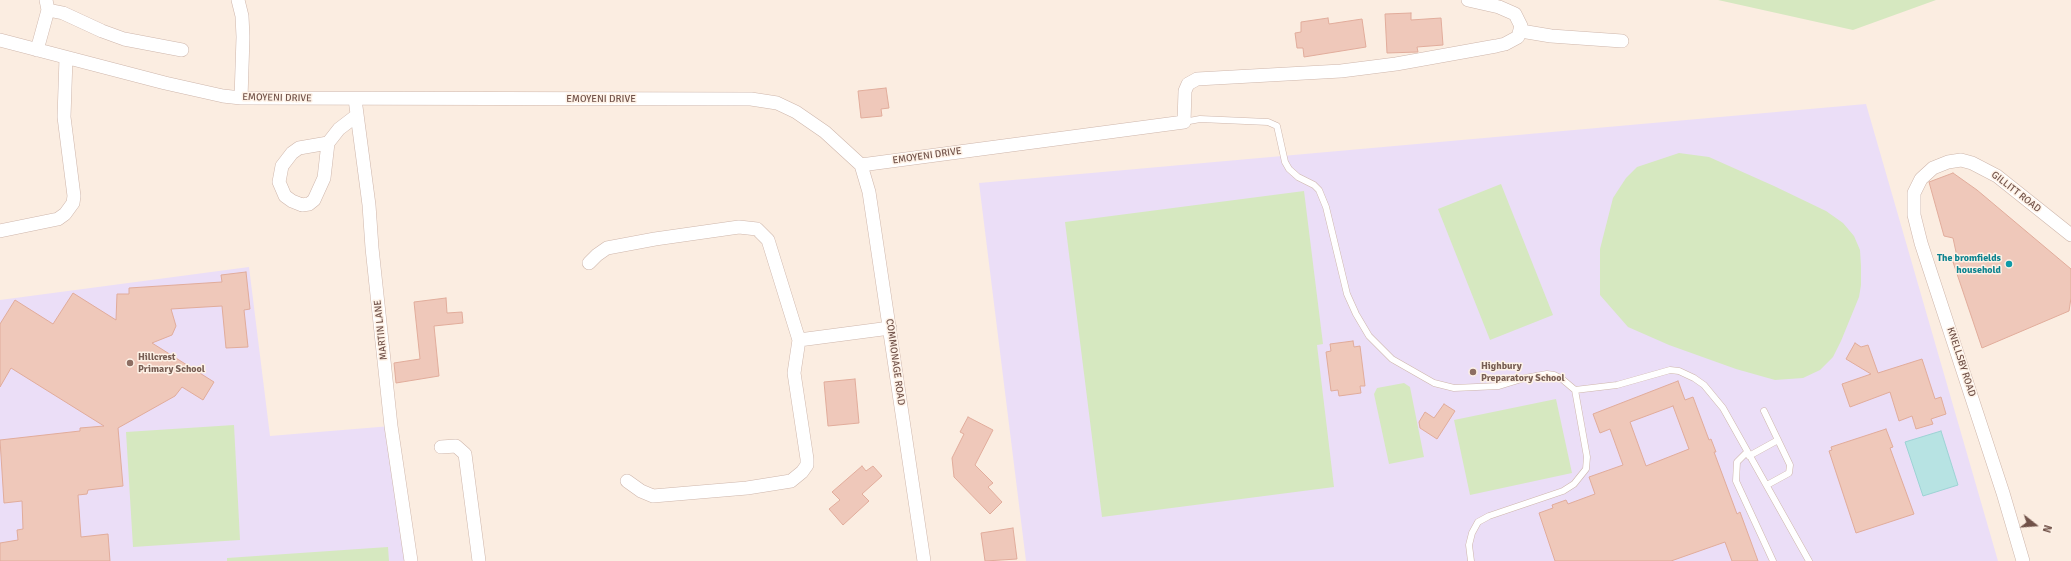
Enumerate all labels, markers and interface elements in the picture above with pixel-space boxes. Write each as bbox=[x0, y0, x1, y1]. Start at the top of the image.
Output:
street label: EMOYENI DRIVE bbox=[242, 91, 312, 105]
street label: EMOYENI DRIVE bbox=[566, 93, 636, 105]
street label: EMOYENI DRIVE bbox=[892, 145, 962, 167]
street label: GILLITT ROAD bbox=[1989, 169, 2043, 215]
place label: The bromfields household bbox=[1937, 252, 2001, 276]
marker: The bromfields household bbox=[2004, 259, 2014, 269]
street label: MARTIN LANE bbox=[372, 299, 390, 361]
street label: COMMONAGE ROAD bbox=[883, 318, 907, 406]
street label: KNELLSBY ROAD bbox=[1944, 326, 1978, 398]
place label: Hillcrest Primary School bbox=[138, 351, 205, 374]
marker: Hillcrest Primary School bbox=[125, 358, 135, 368]
place label: Highbury Preparatory School bbox=[1481, 360, 1565, 384]
marker: Highbury Preparatory School bbox=[1468, 367, 1478, 377]
north arrow bbox=[2015, 505, 2055, 545]
text: N bbox=[2040, 523, 2054, 534]

